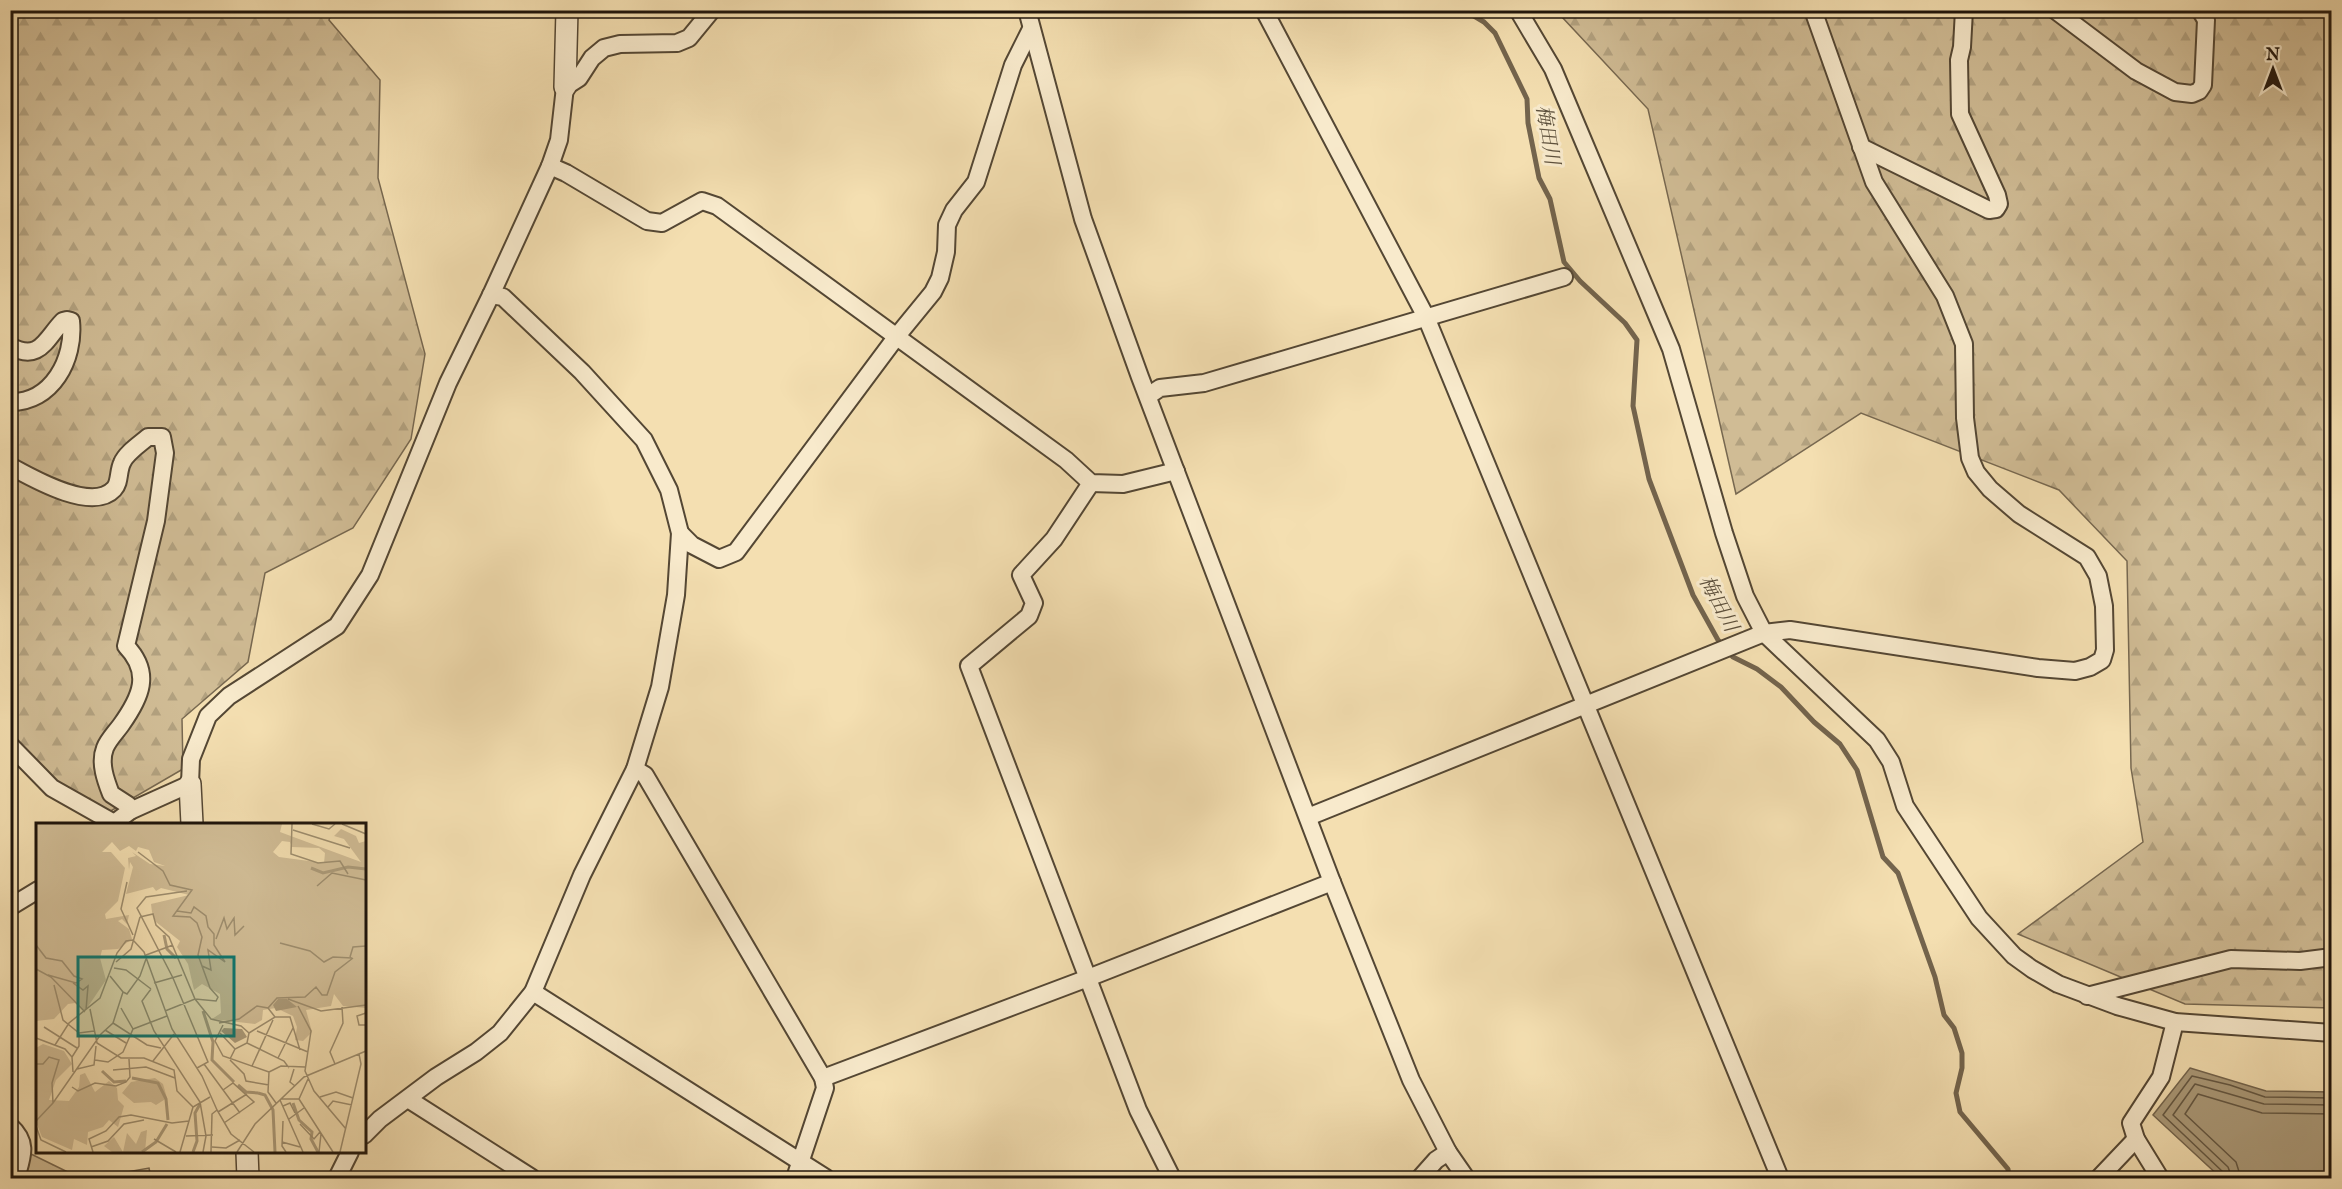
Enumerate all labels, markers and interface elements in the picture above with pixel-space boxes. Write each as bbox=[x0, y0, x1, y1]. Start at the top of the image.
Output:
north arrow bbox=[2243, 39, 2303, 99]
text: N bbox=[2265, 46, 2280, 66]
water label: 梅田川 bbox=[1530, 103, 1564, 169]
water label: 梅田川 bbox=[1693, 572, 1744, 638]
inset map bbox=[36, 823, 366, 1153]

